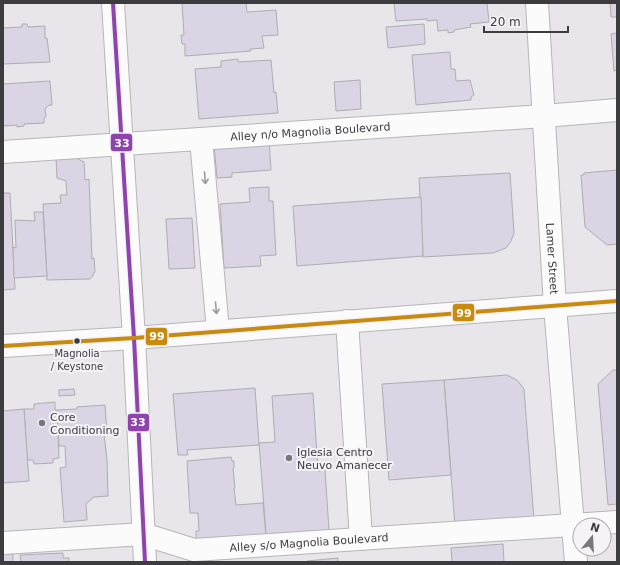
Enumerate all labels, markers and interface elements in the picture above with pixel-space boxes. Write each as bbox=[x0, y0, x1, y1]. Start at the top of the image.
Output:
scale bar bbox=[484, 8, 568, 34]
text: 20 m bbox=[490, 15, 521, 29]
street label: Alley n/o Magnolia Boulevard bbox=[230, 120, 391, 143]
line badge: 33 bbox=[110, 133, 133, 152]
text: 33 bbox=[114, 137, 130, 150]
one-way arrow bbox=[201, 171, 208, 184]
street label: Lamer Street bbox=[544, 222, 561, 295]
one-way arrow bbox=[212, 301, 219, 314]
line badge: 99 bbox=[452, 303, 475, 322]
text: 99 bbox=[456, 307, 472, 320]
line badge: 99 bbox=[145, 327, 168, 346]
text: 99 bbox=[149, 330, 165, 343]
marker: Magnolia / Keystone bbox=[72, 336, 82, 346]
place label: Magnolia / Keystone bbox=[51, 348, 103, 372]
place label: Core Conditioning bbox=[50, 411, 120, 437]
line badge: 33 bbox=[127, 413, 150, 432]
text: 33 bbox=[130, 416, 146, 429]
marker: Core Conditioning bbox=[37, 418, 47, 428]
place label: Iglesia Centro Neuvo Amanecer bbox=[297, 446, 392, 472]
marker: Iglesia Centro Neuvo Amanecer bbox=[284, 453, 294, 463]
north arrow bbox=[572, 517, 612, 557]
text: N bbox=[589, 520, 601, 536]
street label: Alley s/o Magnolia Boulevard bbox=[229, 531, 389, 554]

